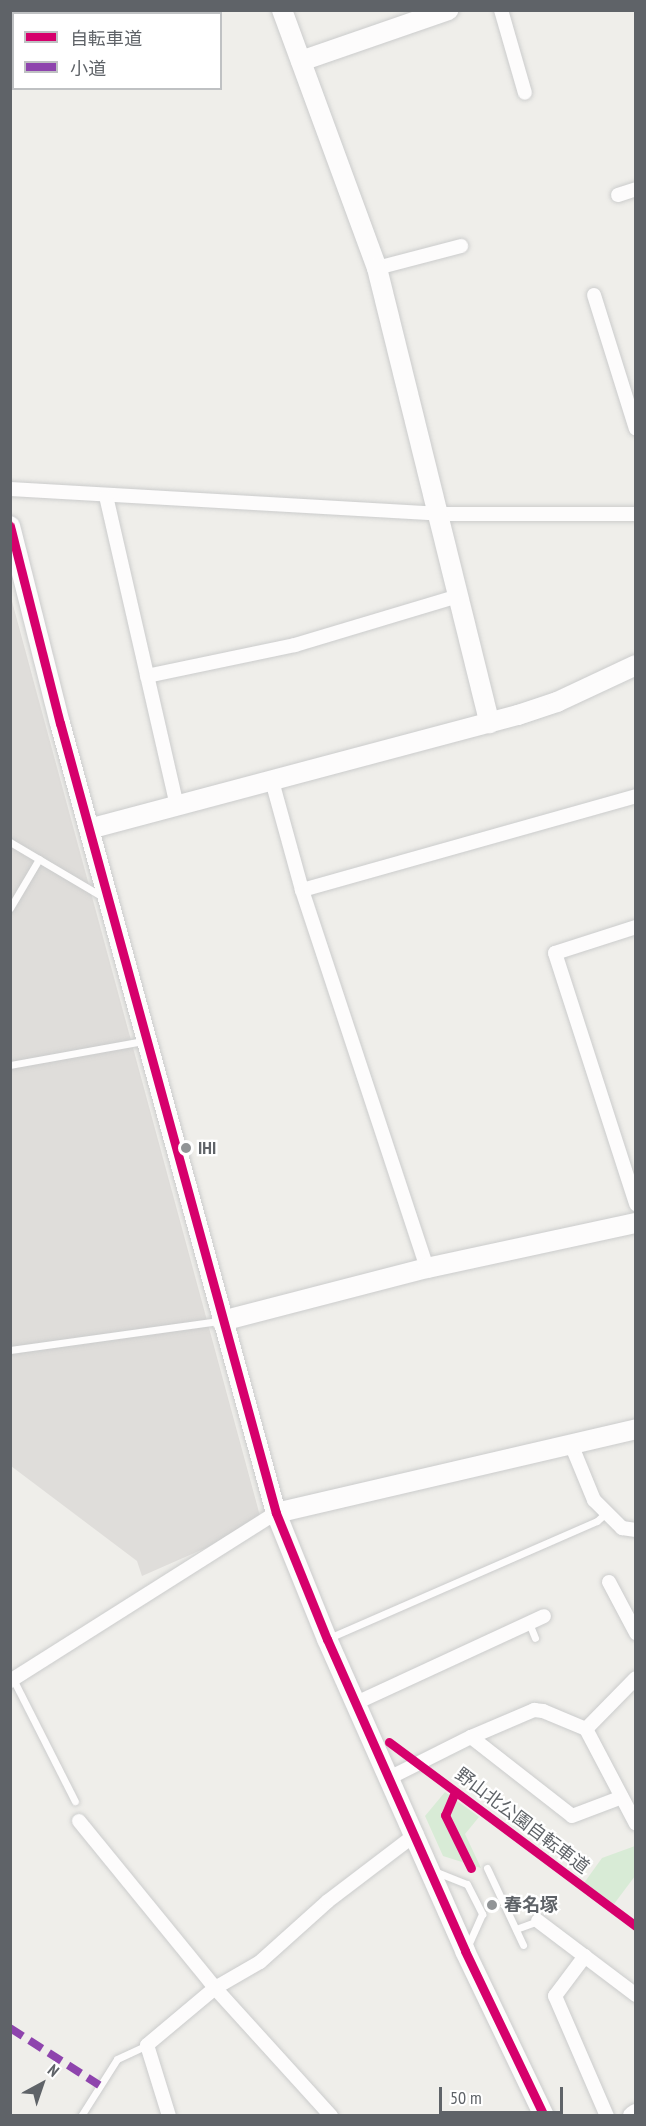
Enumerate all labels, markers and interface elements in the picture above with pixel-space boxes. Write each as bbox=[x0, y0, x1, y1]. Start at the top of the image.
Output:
legend bbox=[12, 12, 222, 90]
text: 自転車道 bbox=[70, 27, 142, 50]
text: 小道 bbox=[70, 57, 106, 80]
place label: IHI bbox=[198, 1137, 216, 1159]
marker: IHI bbox=[179, 1141, 193, 1155]
street label: 野山北公園自転車道 bbox=[451, 1764, 593, 1878]
place label: 春名塚 bbox=[504, 1894, 558, 1916]
marker: 春名塚 bbox=[485, 1898, 499, 1912]
north arrow bbox=[12, 2054, 72, 2114]
text: N bbox=[44, 2060, 63, 2081]
scale bar bbox=[442, 2075, 566, 2113]
text: 50 m bbox=[450, 2086, 482, 2109]

